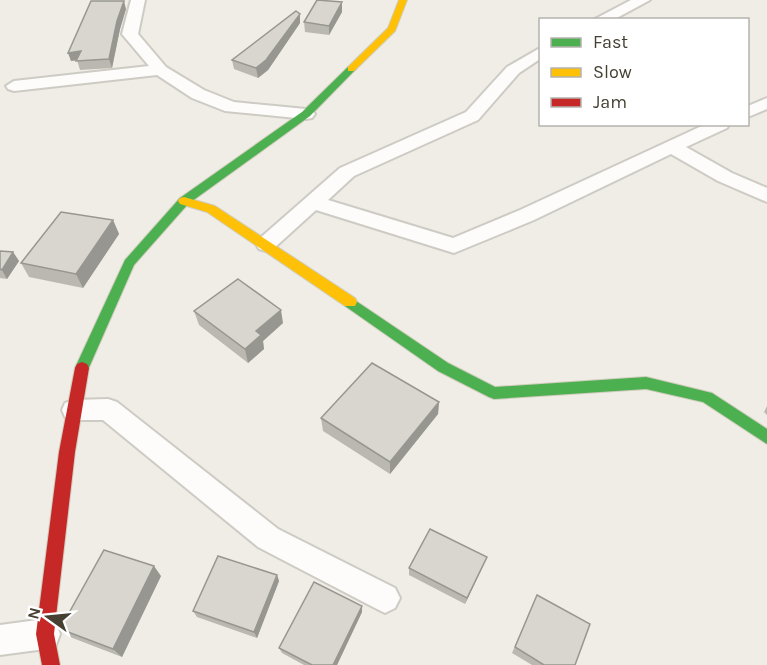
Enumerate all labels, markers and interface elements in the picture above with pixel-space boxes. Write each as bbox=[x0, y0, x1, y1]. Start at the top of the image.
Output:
legend bbox=[539, 18, 749, 126]
text: Fast bbox=[593, 31, 628, 53]
text: Slow bbox=[593, 61, 632, 83]
text: Jam bbox=[593, 91, 627, 113]
north arrow bbox=[18, 587, 78, 647]
text: N bbox=[23, 605, 45, 621]

